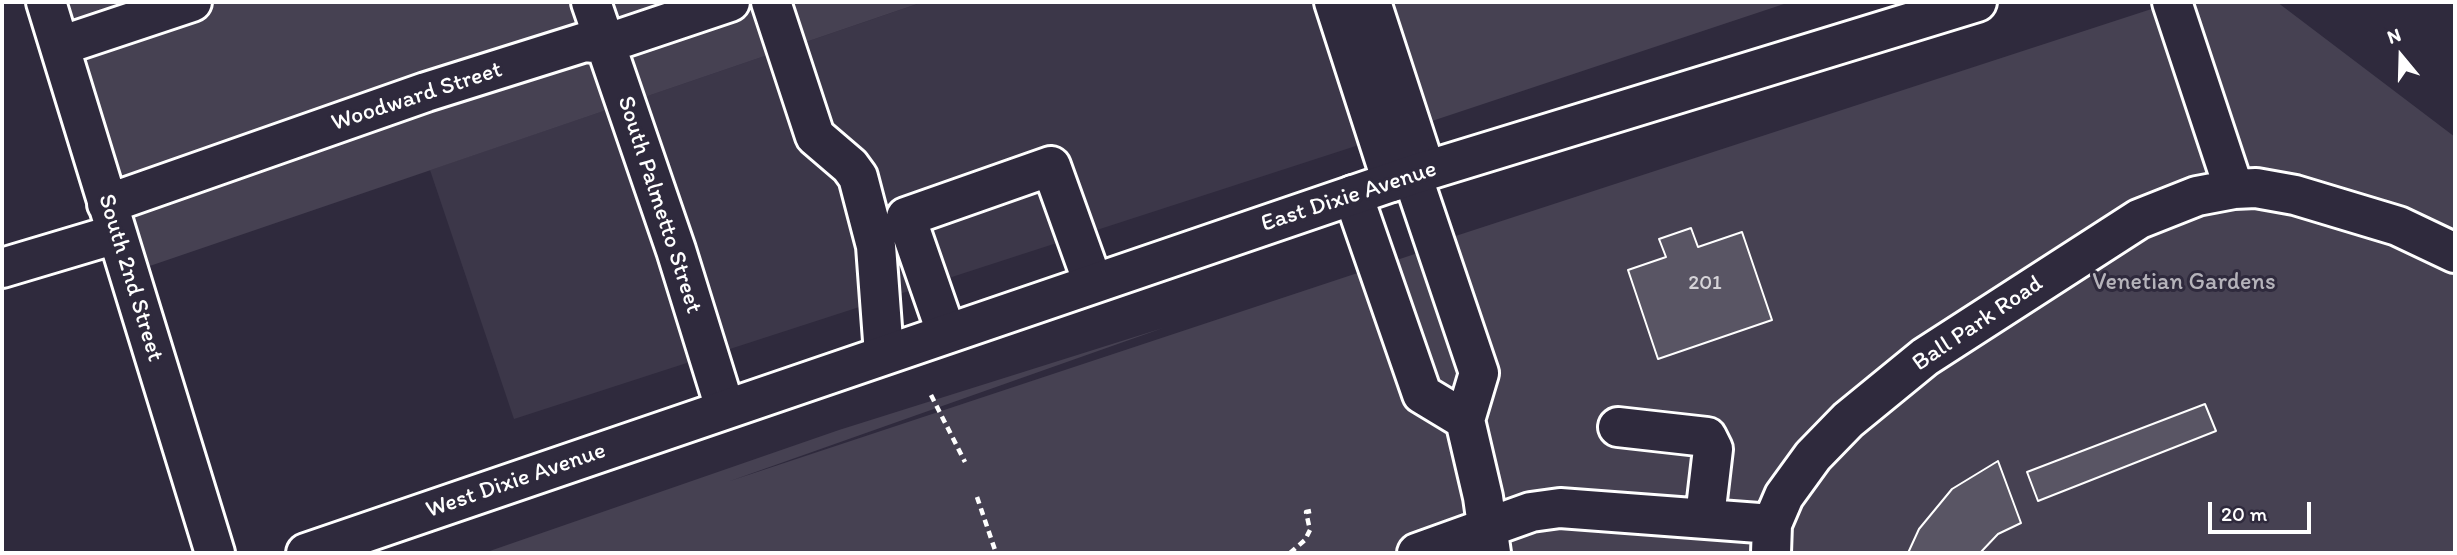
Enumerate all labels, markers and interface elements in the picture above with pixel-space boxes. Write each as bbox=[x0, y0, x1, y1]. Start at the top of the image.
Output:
north arrow bbox=[2366, 21, 2436, 91]
text: N bbox=[2384, 23, 2404, 49]
street label: Woodward Street bbox=[328, 56, 506, 138]
street label: South Palmetto Street bbox=[610, 93, 708, 317]
street label: East Dixie Avenue bbox=[1258, 155, 1440, 239]
street label: South 2nd Street bbox=[91, 191, 169, 365]
park label: Venetian Gardens bbox=[2092, 269, 2276, 297]
street label: Ball Park Road bbox=[1907, 270, 2049, 378]
house number: 201 bbox=[1688, 271, 1722, 297]
street label: West Dixie Avenue bbox=[422, 437, 610, 525]
scale bar bbox=[2212, 489, 2315, 532]
text: 20 m bbox=[2221, 501, 2267, 526]

